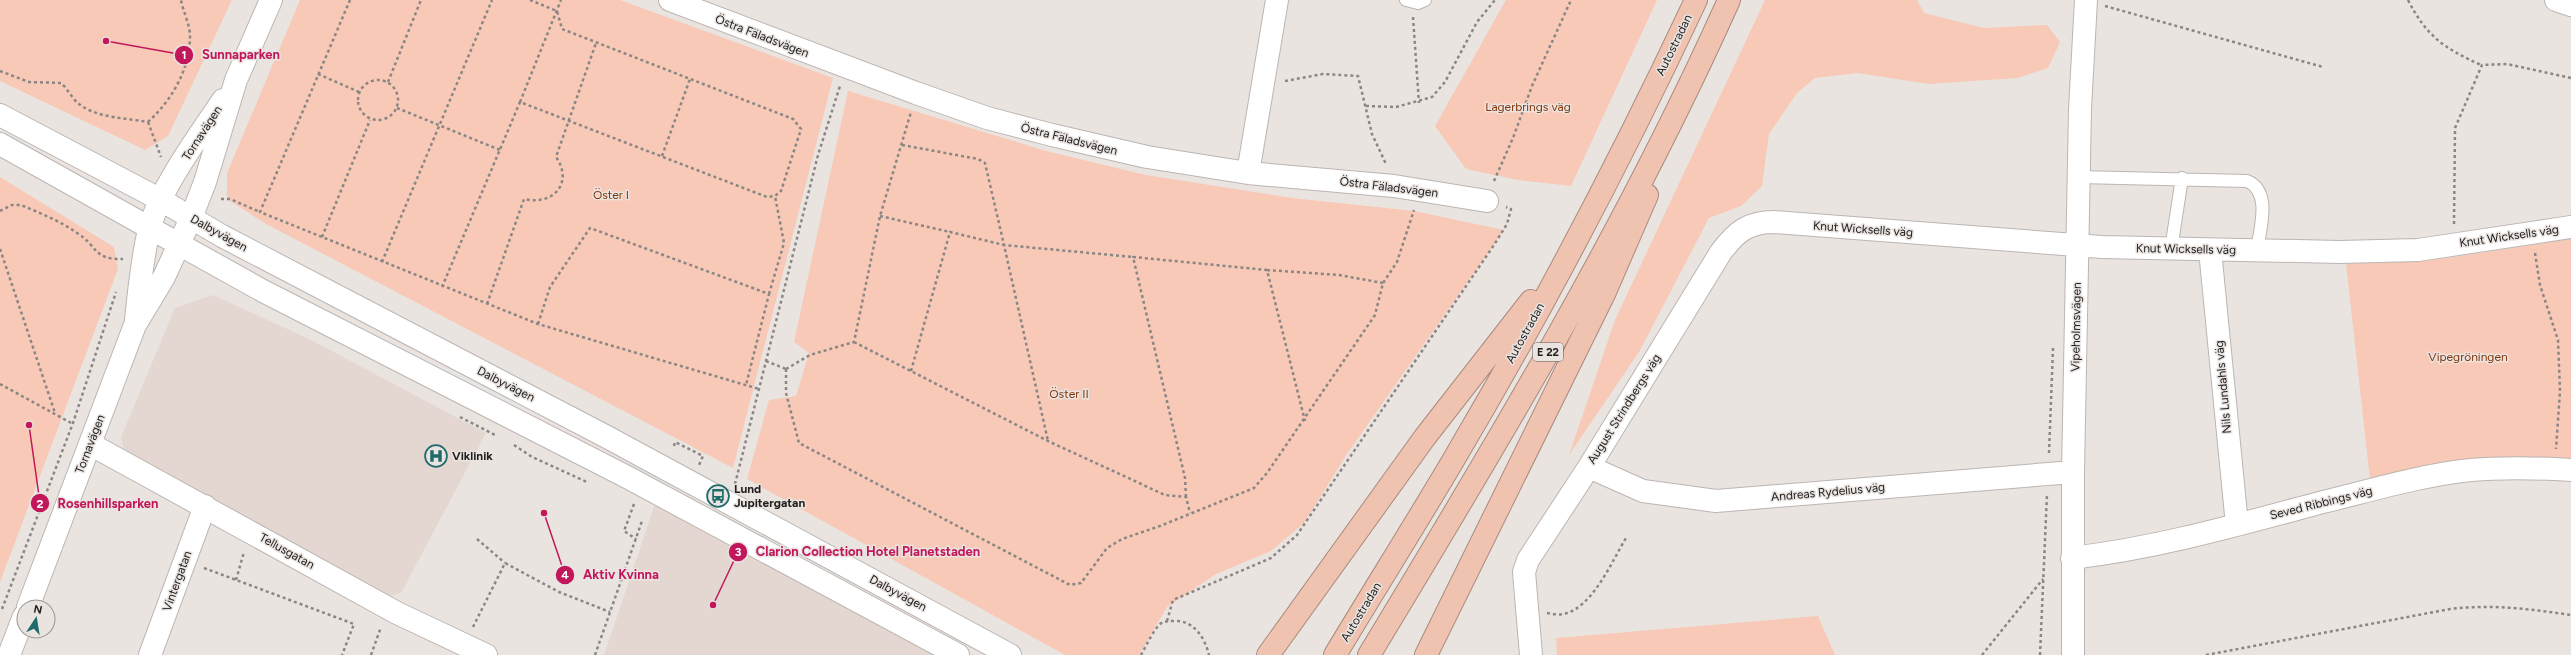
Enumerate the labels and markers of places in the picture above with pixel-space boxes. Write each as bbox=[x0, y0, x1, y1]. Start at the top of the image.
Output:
callout: Sunnaparken bbox=[174, 42, 288, 67]
hospital icon: Viklinik bbox=[423, 443, 449, 469]
place label: Viklinik bbox=[452, 449, 493, 463]
place label: Lund Jupitergatan bbox=[734, 482, 805, 510]
bus stop icon: Lund Jupitergatan bbox=[705, 483, 731, 509]
callout: Rosenhillsparken bbox=[30, 491, 166, 516]
callout: Clarion Collection Hotel Planetstaden bbox=[728, 539, 989, 564]
callout: Aktiv Kvinna bbox=[555, 562, 667, 587]

